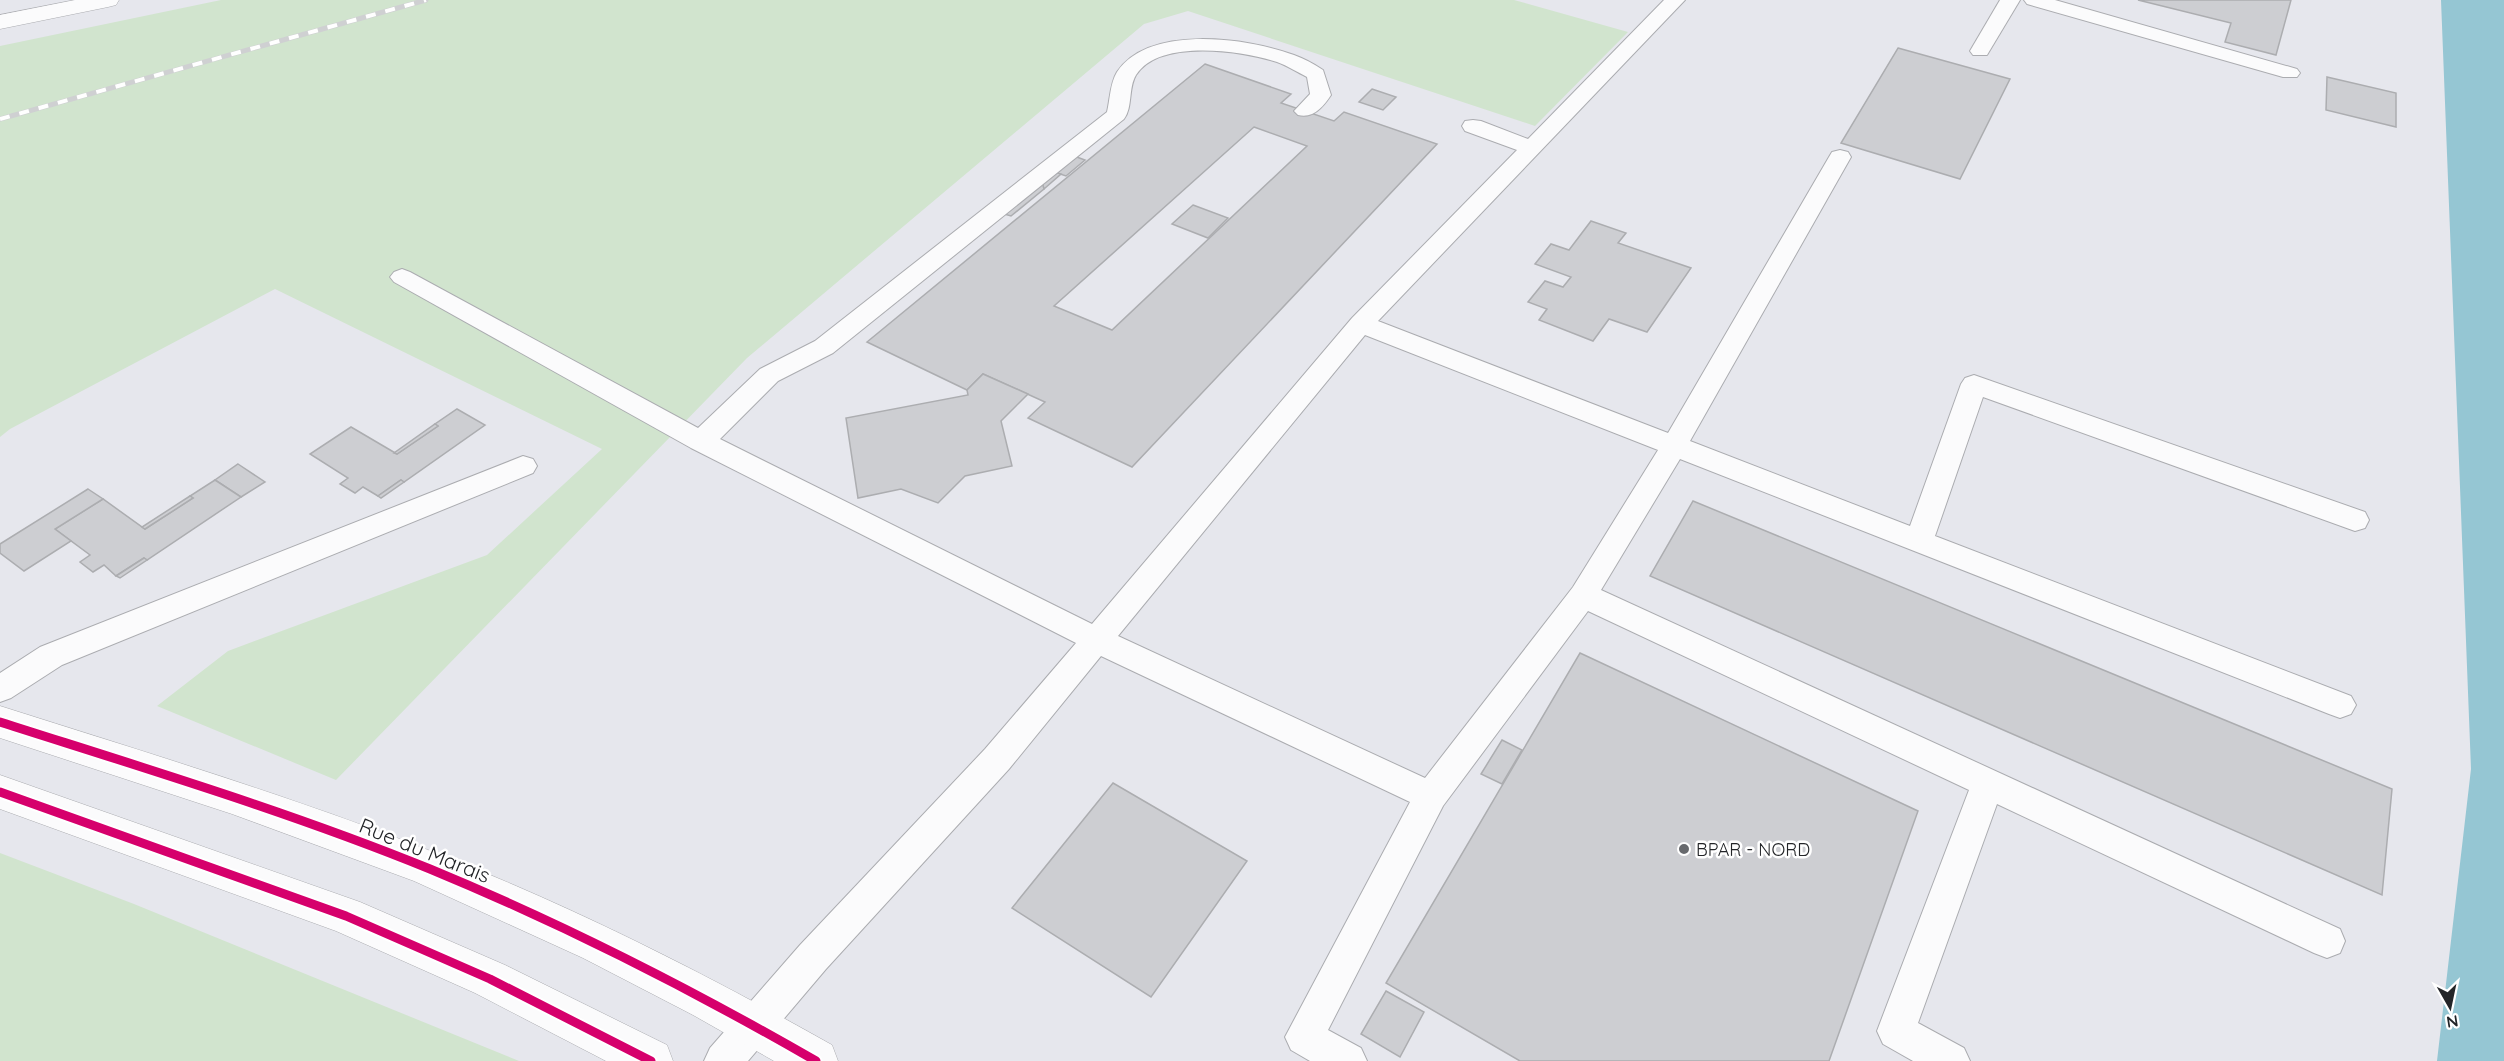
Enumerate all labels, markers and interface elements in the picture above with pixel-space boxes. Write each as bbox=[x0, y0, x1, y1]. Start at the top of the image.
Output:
street label: Rue du Marais bbox=[356, 812, 494, 888]
place label: BPAR - NORD bbox=[1696, 838, 1810, 861]
marker: BPAR - NORD bbox=[1677, 842, 1691, 856]
north arrow bbox=[2420, 977, 2480, 1037]
text: N bbox=[2445, 1011, 2460, 1033]

